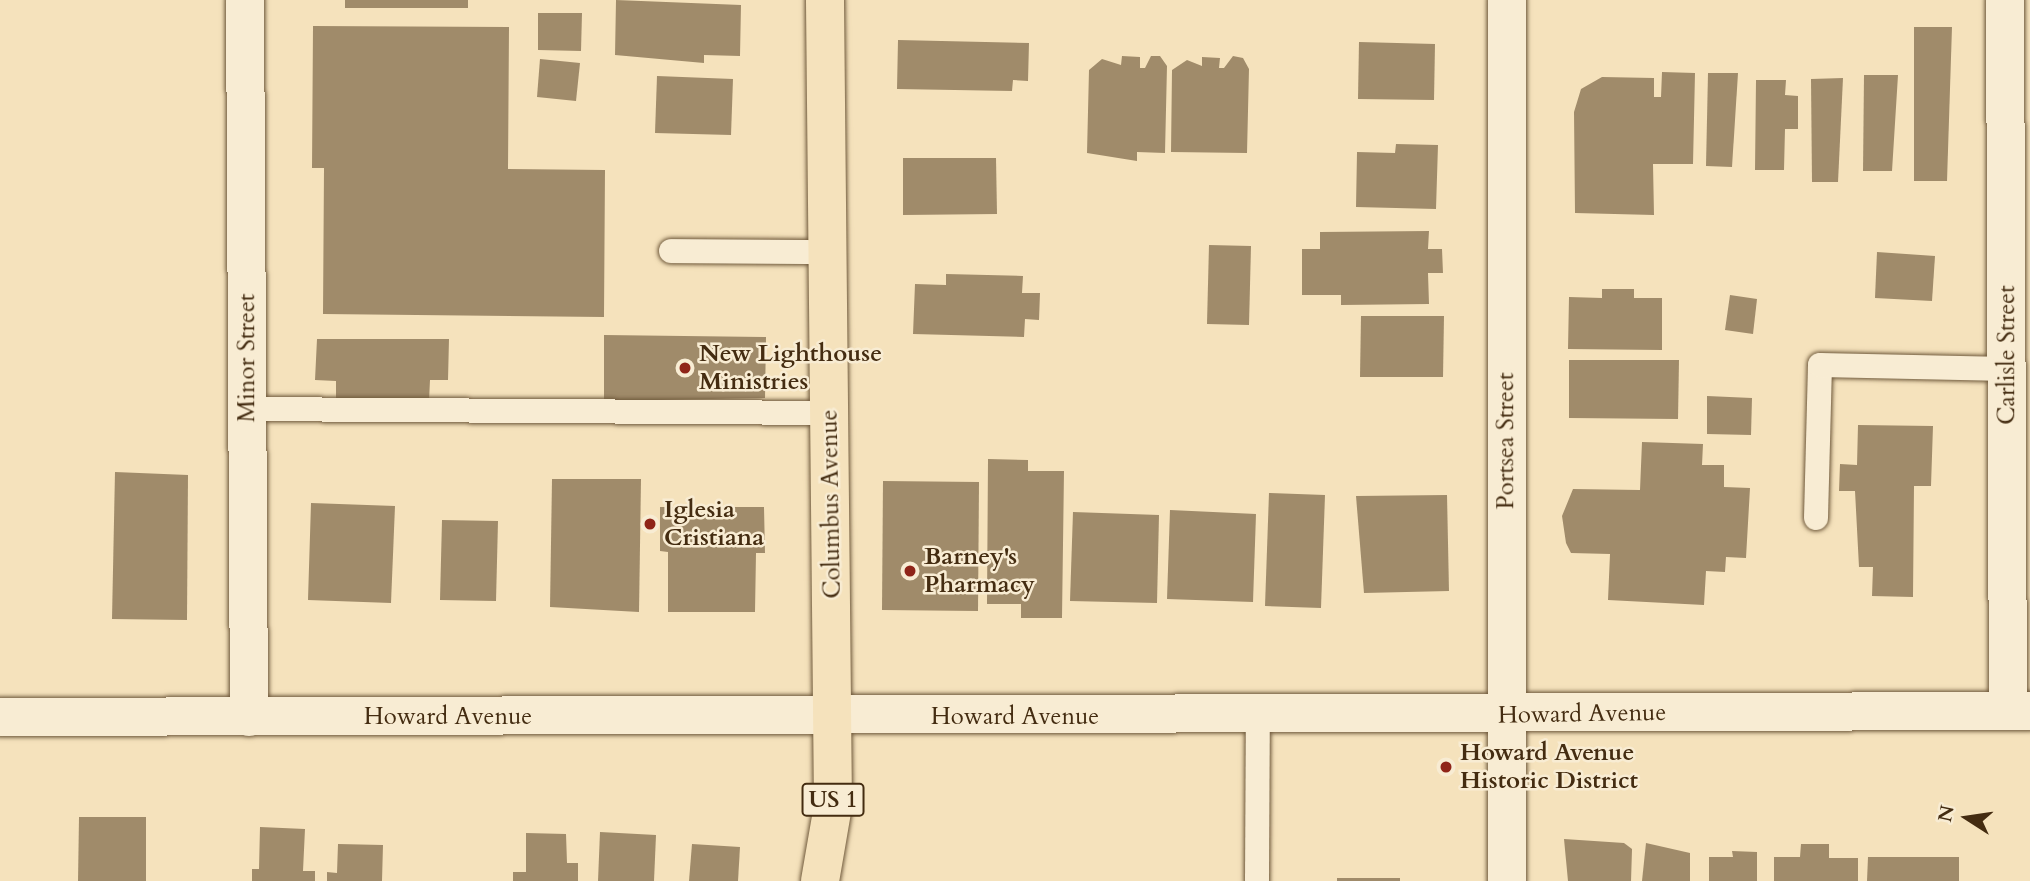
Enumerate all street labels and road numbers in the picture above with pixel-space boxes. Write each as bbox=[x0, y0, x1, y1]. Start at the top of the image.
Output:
street label: Carlisle Street bbox=[1993, 285, 2021, 425]
street label: Minor Street bbox=[233, 294, 261, 422]
street label: Portsea Street bbox=[1492, 373, 1520, 509]
street label: Columbus Avenue bbox=[815, 409, 847, 599]
street label: Howard Avenue bbox=[1498, 698, 1666, 730]
street label: Howard Avenue bbox=[364, 703, 532, 731]
street label: Howard Avenue bbox=[931, 703, 1099, 731]
road number: US 1 bbox=[802, 780, 864, 820]

